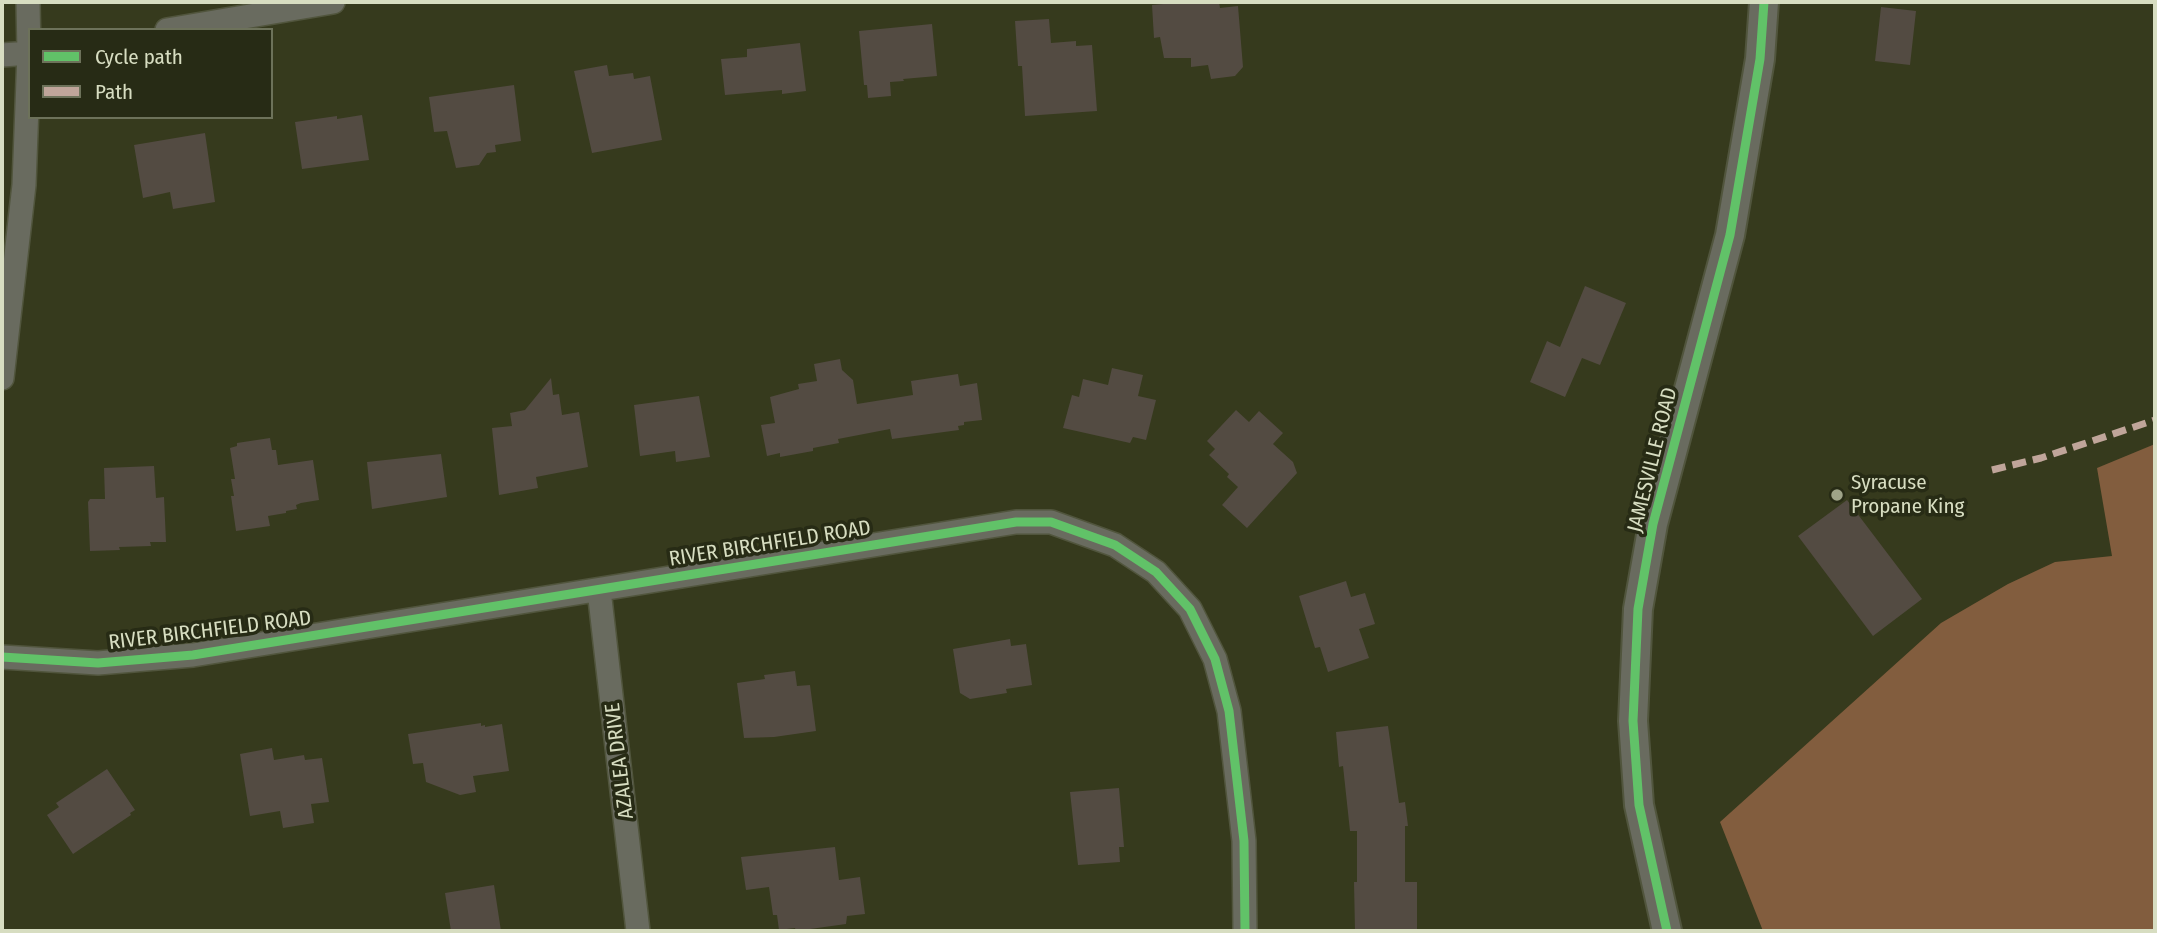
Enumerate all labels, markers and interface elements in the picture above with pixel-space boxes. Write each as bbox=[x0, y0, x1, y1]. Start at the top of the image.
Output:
legend bbox=[28, 28, 273, 119]
text: Cycle path bbox=[95, 44, 183, 70]
text: Path bbox=[95, 79, 133, 105]
street label: JAMESVILLE ROAD bbox=[1623, 385, 1683, 535]
place label: Syracuse Propane King bbox=[1851, 470, 1964, 520]
marker: Syracuse Propane King bbox=[1829, 487, 1845, 503]
street label: RIVER BIRCHFIELD ROAD bbox=[667, 516, 873, 572]
street label: RIVER BIRCHFIELD ROAD bbox=[107, 606, 313, 656]
street label: AZALEA DRIVE bbox=[600, 701, 640, 821]

